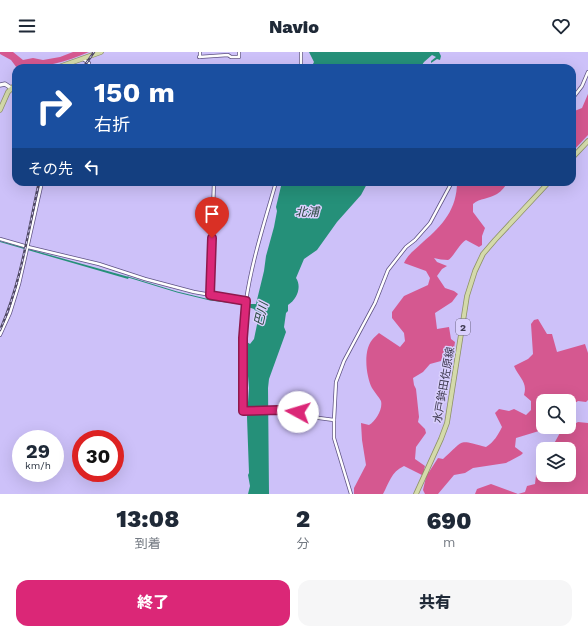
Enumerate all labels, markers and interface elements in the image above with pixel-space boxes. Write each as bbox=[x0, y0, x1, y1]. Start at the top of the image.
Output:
icon: menu bbox=[16, 15, 38, 37]
icon: heart bbox=[550, 15, 572, 37]
text: Navio bbox=[269, 16, 319, 37]
text: 150 m bbox=[94, 76, 175, 109]
icon: right bbox=[28, 80, 80, 132]
text: 右折 bbox=[94, 114, 130, 135]
icon: left bbox=[81, 156, 103, 178]
text: その先 bbox=[28, 160, 73, 178]
pin bbox=[195, 197, 229, 238]
icon: arrive bbox=[201, 203, 223, 225]
water label: 北浦 bbox=[295, 205, 321, 219]
water label: 巴川 bbox=[251, 299, 271, 327]
road number: 2 bbox=[456, 319, 470, 335]
street label: 水戸鉾田佐原線 bbox=[431, 346, 457, 424]
position arrow bbox=[277, 391, 319, 433]
map controls bbox=[536, 394, 576, 482]
button: search bbox=[536, 394, 576, 434]
speed limit sign: 30 bbox=[72, 430, 124, 482]
text: 29 bbox=[26, 439, 50, 463]
button: layers bbox=[536, 442, 576, 482]
text: km/h bbox=[25, 460, 51, 471]
text: 13:08 bbox=[116, 505, 179, 533]
text: 2 bbox=[296, 505, 310, 533]
text: 690 bbox=[426, 507, 472, 535]
text: m bbox=[443, 535, 455, 550]
text: 到着 bbox=[135, 536, 161, 551]
text: 分 bbox=[296, 536, 309, 551]
button: 終了 bbox=[16, 580, 290, 626]
button: 共有 bbox=[298, 580, 572, 626]

